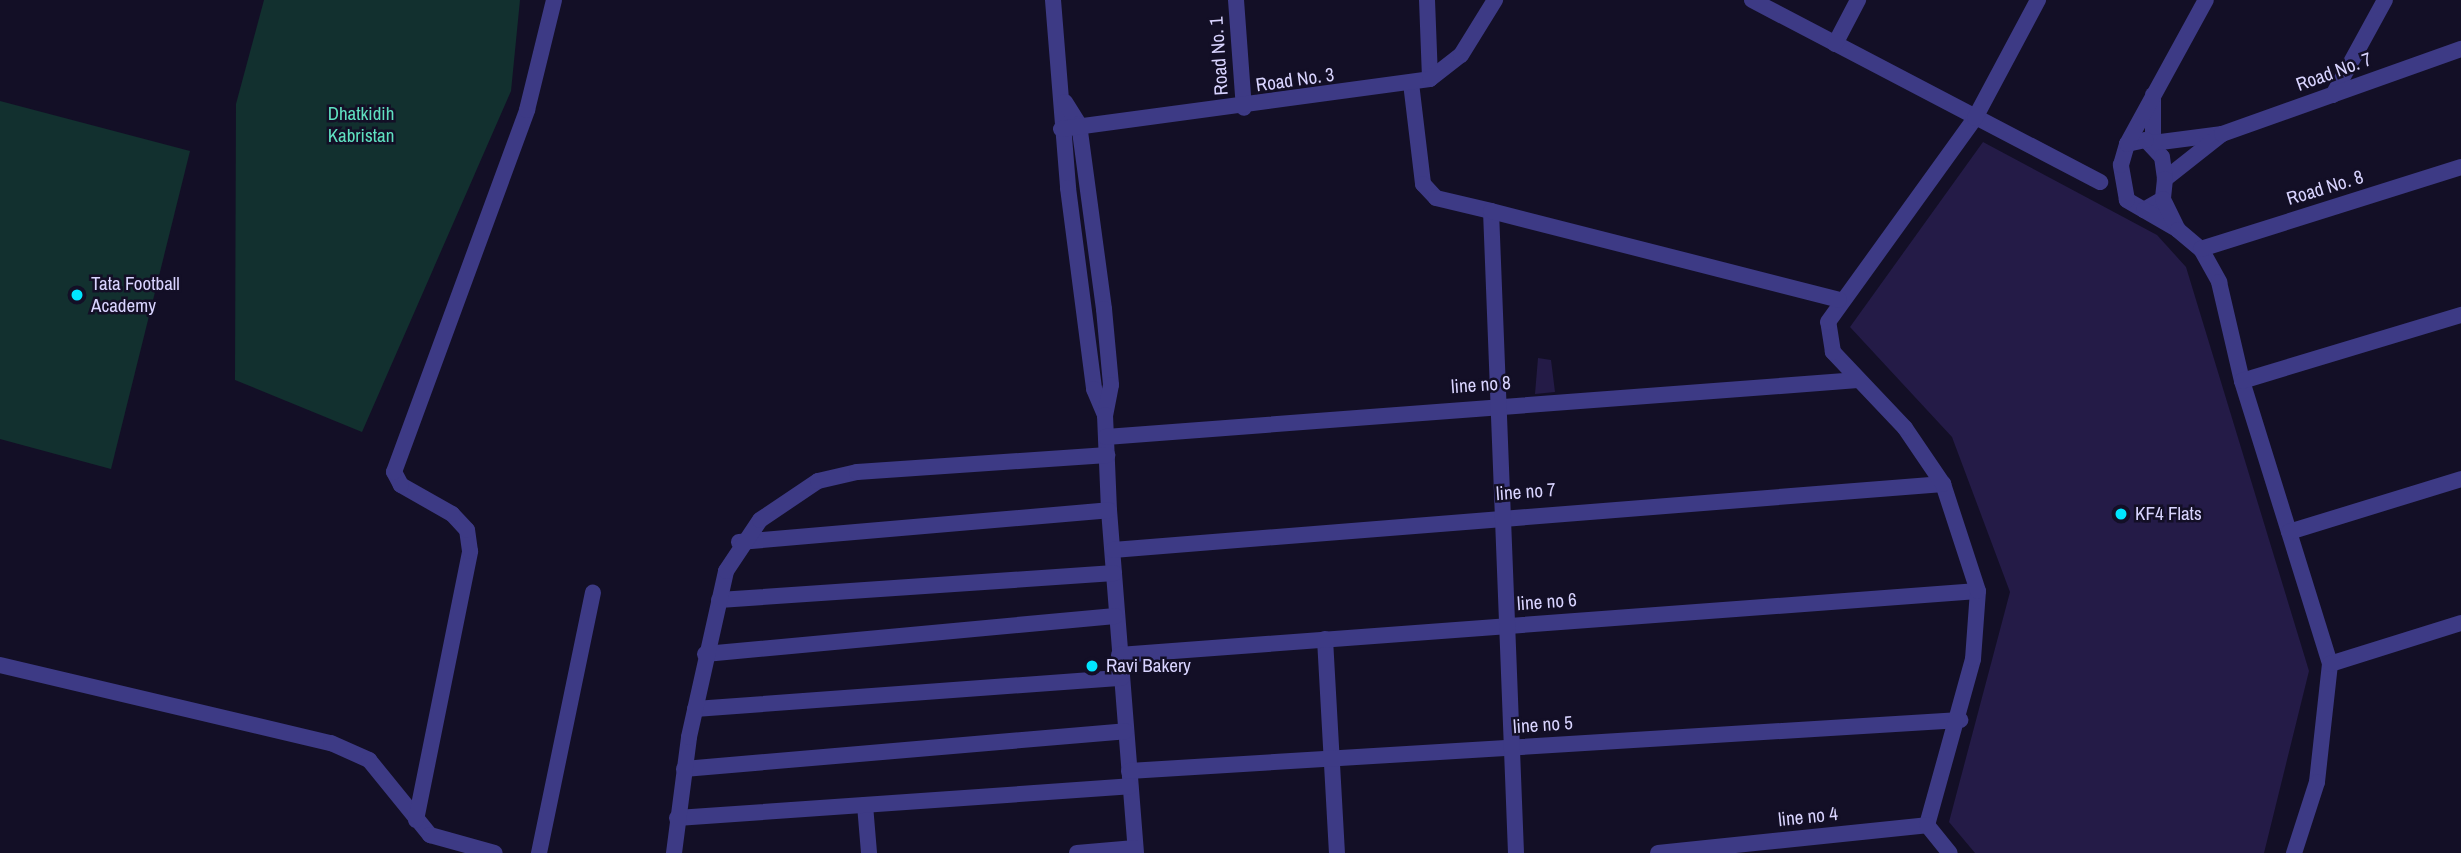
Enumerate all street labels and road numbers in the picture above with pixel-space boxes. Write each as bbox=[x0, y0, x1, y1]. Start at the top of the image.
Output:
street label: Road No. 1 bbox=[1205, 16, 1233, 96]
street label: Road No. 7 bbox=[2293, 48, 2375, 96]
street label: Road No. 3 bbox=[1254, 63, 1336, 97]
street label: Road No. 8 bbox=[2284, 166, 2366, 210]
street label: line no 8 bbox=[1450, 372, 1512, 398]
street label: line no 7 bbox=[1495, 479, 1557, 505]
street label: line no 6 bbox=[1516, 589, 1578, 615]
street label: line no 5 bbox=[1512, 712, 1574, 738]
street label: line no 4 bbox=[1777, 803, 1839, 831]

